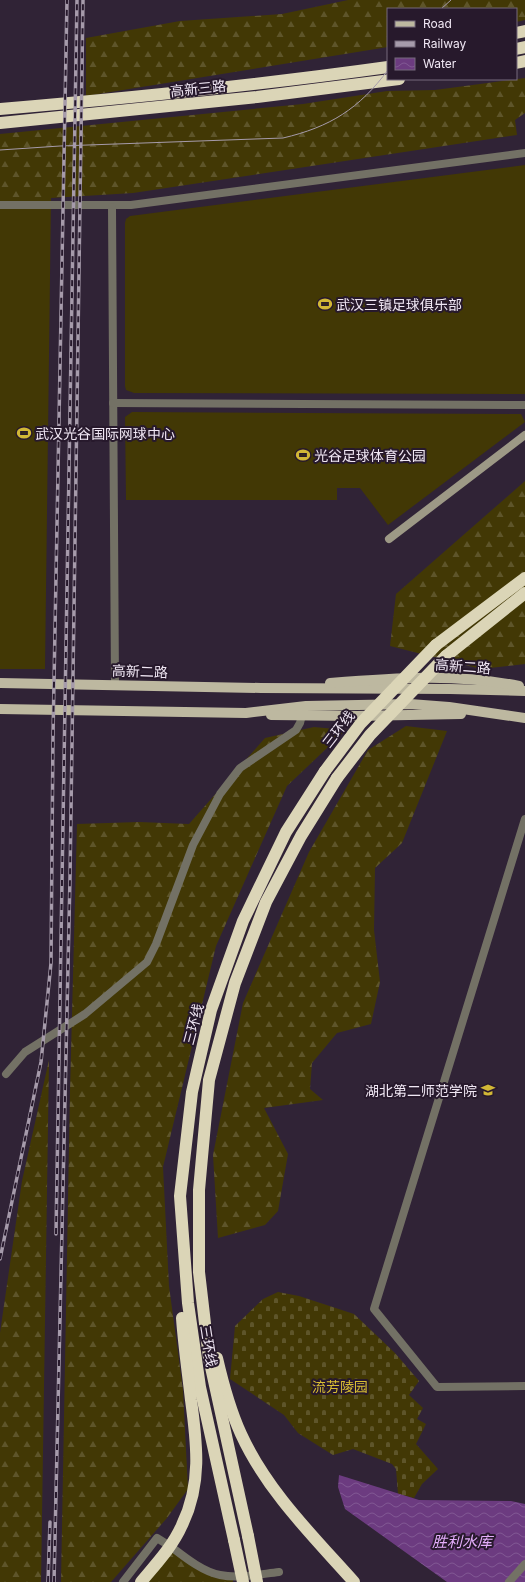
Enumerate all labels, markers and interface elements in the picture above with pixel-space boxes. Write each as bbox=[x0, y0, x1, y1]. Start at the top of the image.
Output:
legend bbox=[387, 8, 517, 80]
text: Road bbox=[423, 16, 452, 31]
text: Railway bbox=[423, 36, 467, 51]
text: Water bbox=[423, 56, 457, 71]
street label: 高新三路 bbox=[169, 77, 227, 99]
sports icon: 武汉三镇足球俱乐部 bbox=[317, 296, 333, 312]
place label: 武汉三镇足球俱乐部 bbox=[336, 296, 462, 313]
sports icon: 武汉光谷国际网球中心 bbox=[16, 425, 32, 441]
place label: 武汉光谷国际网球中心 bbox=[35, 425, 175, 442]
sports icon: 光谷足球体育公园 bbox=[295, 447, 311, 463]
place label: 光谷足球体育公园 bbox=[314, 447, 426, 464]
street label: 高新二路 bbox=[434, 656, 492, 676]
street label: 高新二路 bbox=[112, 662, 168, 680]
street label: 三环线 bbox=[318, 707, 358, 751]
street label: 三环线 bbox=[179, 1002, 207, 1046]
place label: 湖北第二师范学院 bbox=[365, 1082, 477, 1099]
school or university icon: 湖北第二师范学院 bbox=[480, 1082, 496, 1098]
street label: 三环线 bbox=[197, 1324, 221, 1368]
park label: 流芳陵园 bbox=[312, 1378, 368, 1395]
water label: 胜利水库 bbox=[432, 1532, 495, 1551]

